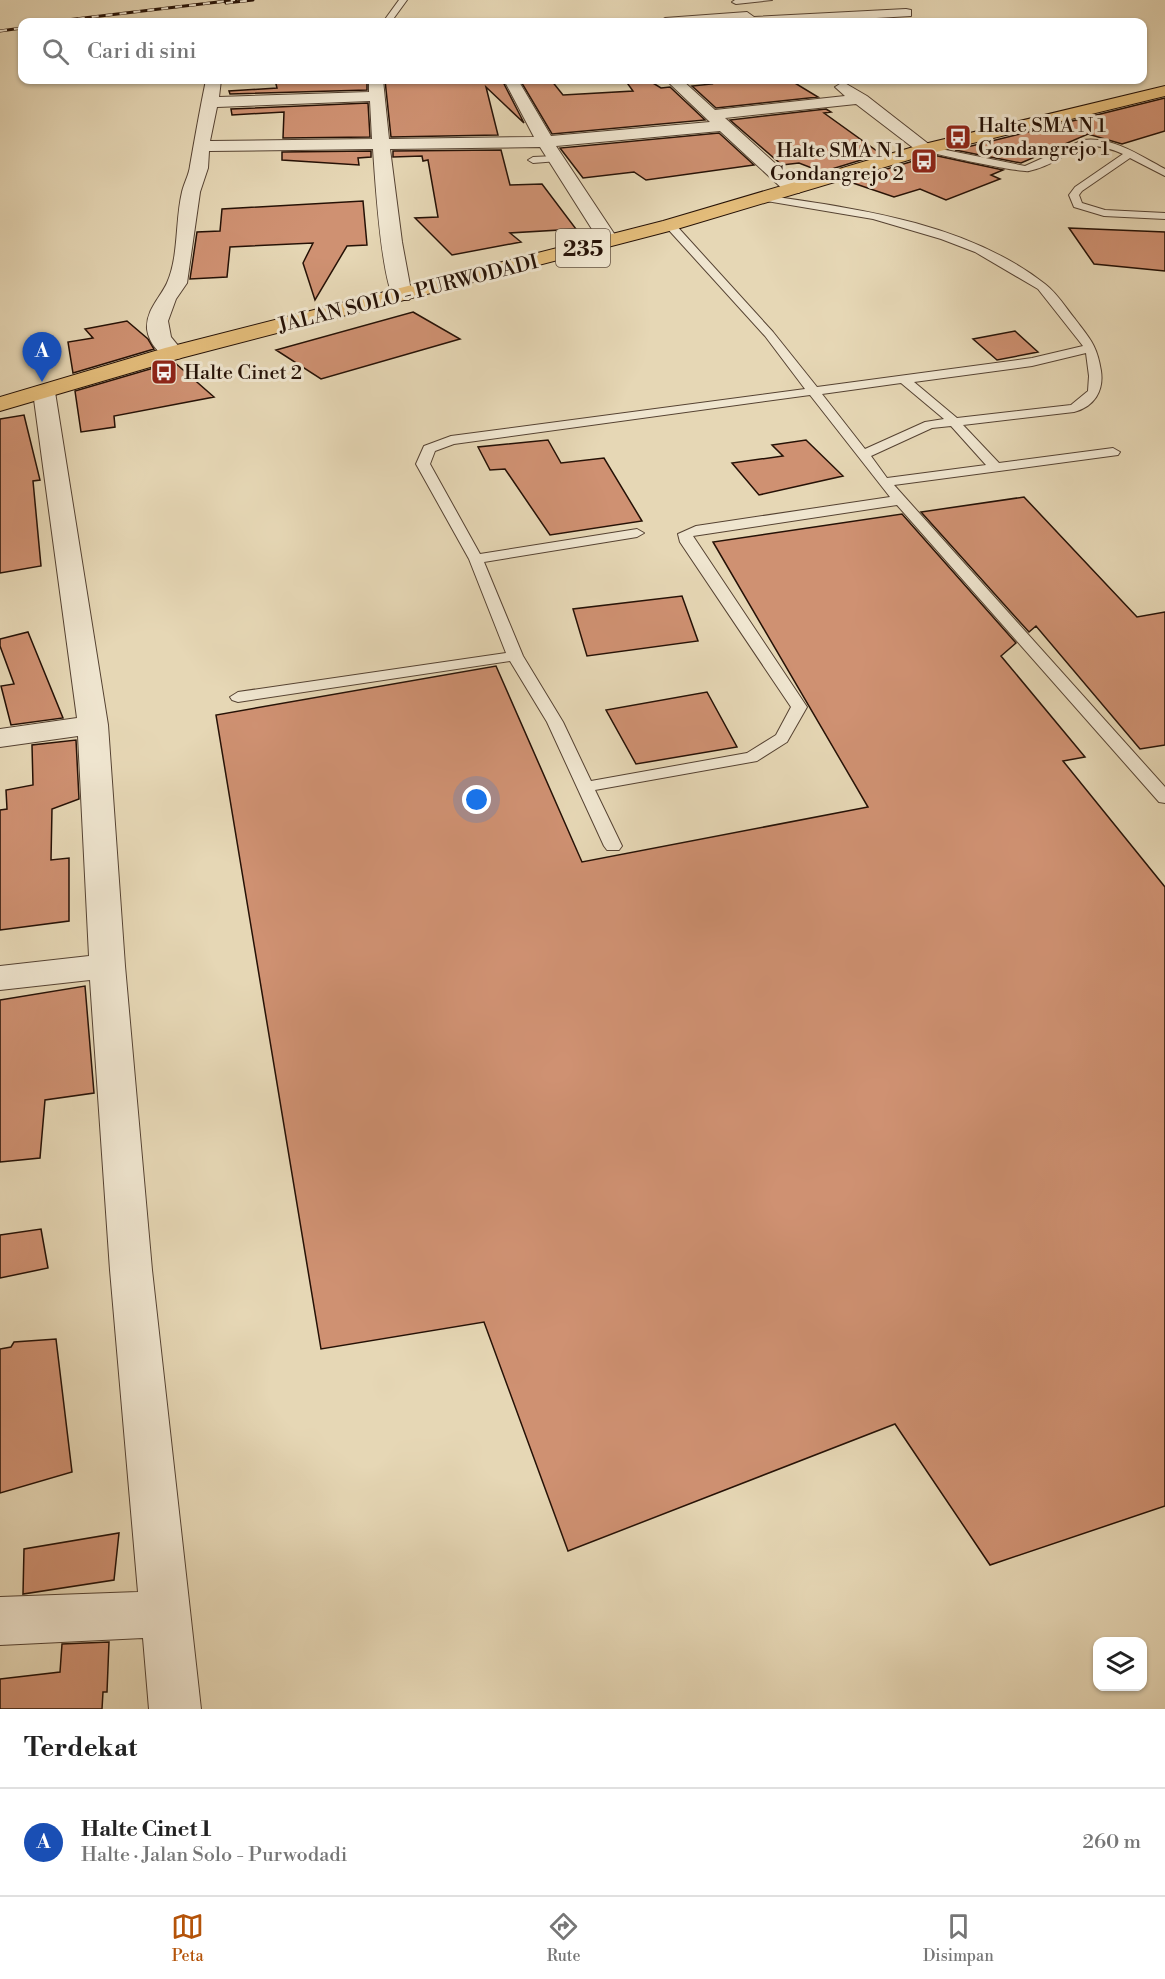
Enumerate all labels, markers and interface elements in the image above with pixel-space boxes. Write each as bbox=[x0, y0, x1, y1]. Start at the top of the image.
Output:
search box bbox=[18, 18, 1147, 84]
icon: search bbox=[39, 35, 72, 68]
text: Cari di sini bbox=[87, 38, 197, 65]
place label: Halte SMA N 1 Gondangrejo 1 bbox=[978, 114, 1110, 162]
bus stop icon: Halte SMA N 1 Gondangrejo 1 bbox=[943, 122, 973, 152]
place label: Halte SMA N 1 Gondangrejo 2 bbox=[770, 139, 904, 187]
bus stop icon: Halte SMA N 1 Gondangrejo 2 bbox=[909, 146, 939, 176]
road number: 235 bbox=[556, 229, 610, 267]
street label: JALAN SOLO - PURWODADI bbox=[275, 250, 541, 339]
pin: A bbox=[22, 332, 62, 382]
bus stop icon: Halte Cinet 2 bbox=[149, 357, 179, 387]
place label: Halte Cinet 2 bbox=[184, 361, 302, 386]
your location bbox=[462, 785, 491, 814]
map controls bbox=[1093, 1637, 1147, 1691]
button: layers bbox=[1093, 1637, 1147, 1691]
text: Terdekat bbox=[24, 1732, 137, 1764]
text: Halte Cinet 1 bbox=[81, 1816, 211, 1843]
text: A bbox=[36, 1830, 51, 1855]
text: 260 m bbox=[1083, 1830, 1141, 1855]
text: Halte · Jalan Solo - Purwodadi bbox=[81, 1843, 347, 1868]
tab: Peta bbox=[171, 1910, 204, 1966]
tab: Rute bbox=[547, 1910, 580, 1966]
tab: Disimpan bbox=[923, 1910, 994, 1966]

